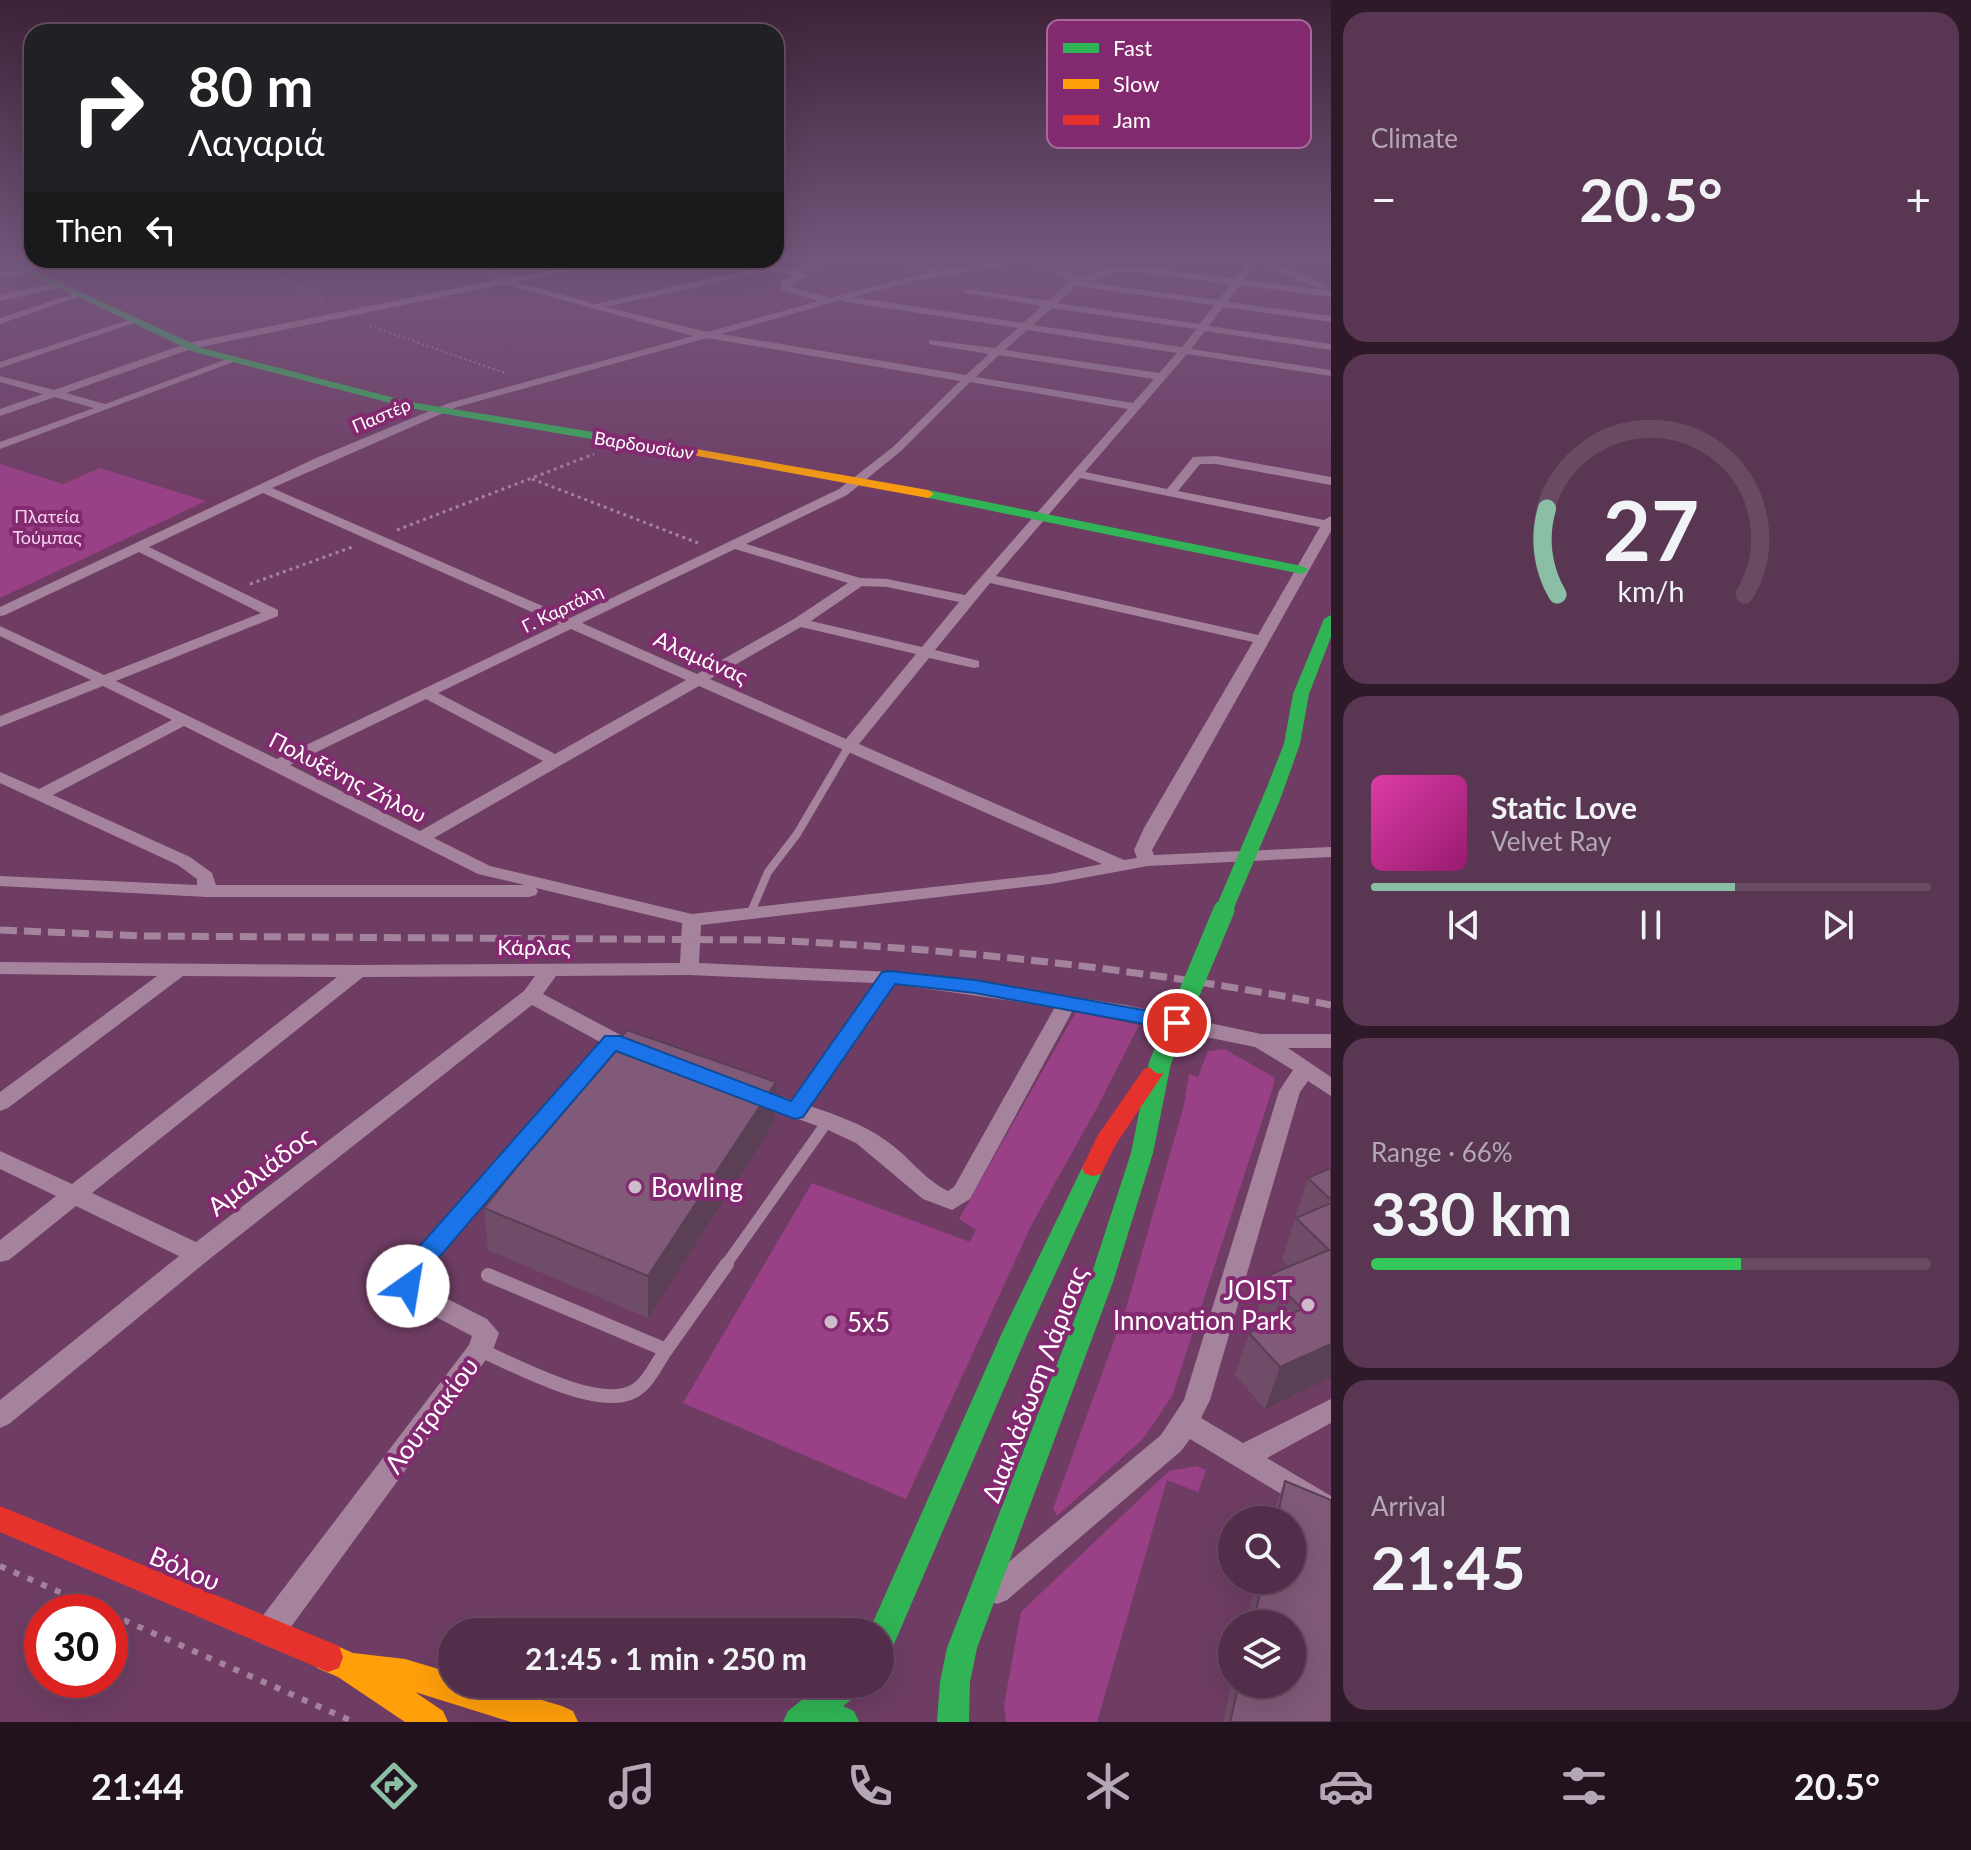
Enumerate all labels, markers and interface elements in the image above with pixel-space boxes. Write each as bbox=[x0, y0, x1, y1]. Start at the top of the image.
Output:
legend bbox=[1047, 20, 1311, 148]
text: Fast bbox=[1113, 34, 1152, 61]
text: 80 m bbox=[188, 52, 313, 119]
icon: right bbox=[56, 56, 160, 160]
text: Slow bbox=[1113, 70, 1160, 97]
text: Jam bbox=[1113, 106, 1151, 133]
text: Λαγαριά bbox=[188, 120, 324, 164]
text: Climate bbox=[1371, 122, 1458, 154]
text: 20.5° bbox=[1579, 163, 1723, 235]
text: − bbox=[1371, 173, 1397, 225]
text: + bbox=[1905, 173, 1931, 225]
icon: left bbox=[139, 208, 183, 252]
text: Then bbox=[56, 212, 123, 248]
street label: Παστέρ bbox=[348, 393, 414, 437]
street label: Βαρδουσίων bbox=[593, 426, 695, 464]
text: 27 bbox=[1603, 479, 1699, 579]
park label: Πλατεία Τούμπας bbox=[12, 505, 82, 548]
text: km/h bbox=[1618, 574, 1684, 608]
street label: Γ. Καρτάλη bbox=[518, 579, 606, 637]
street label: Αλαμάνας bbox=[650, 624, 752, 690]
street label: Πολυξένης Ζήλου bbox=[265, 726, 431, 828]
text: Static Love bbox=[1491, 789, 1637, 825]
text: Velvet Ray bbox=[1491, 825, 1611, 857]
icon: previous bbox=[1442, 903, 1486, 947]
icon: pause bbox=[1629, 903, 1673, 947]
icon: next bbox=[1816, 903, 1860, 947]
street label: Κάρλας bbox=[497, 933, 571, 960]
pin bbox=[1143, 989, 1211, 1057]
icon: arrive bbox=[1155, 1001, 1199, 1045]
street label: Αμαλιάδος bbox=[201, 1120, 319, 1222]
text: Range · 66% bbox=[1371, 1136, 1513, 1168]
place label: Bowling bbox=[651, 1171, 743, 1203]
text: 330 km bbox=[1371, 1177, 1572, 1249]
marker: Bowling bbox=[626, 1178, 644, 1196]
position arrow bbox=[366, 1244, 450, 1328]
street label: Διακλάδωση Λάρισας bbox=[974, 1262, 1094, 1506]
place label: JOIST Innovation Park bbox=[1113, 1274, 1293, 1336]
marker: JOIST Innovation Park bbox=[1299, 1296, 1317, 1314]
place label: 5x5 bbox=[847, 1306, 890, 1338]
marker: 5x5 bbox=[822, 1313, 840, 1331]
street label: Λουτρακίου bbox=[377, 1351, 485, 1479]
text: Arrival bbox=[1371, 1490, 1446, 1522]
map controls bbox=[1218, 1506, 1306, 1698]
button: search bbox=[1218, 1506, 1306, 1594]
text: 21:45 bbox=[1371, 1531, 1526, 1603]
street label: Βόλου bbox=[145, 1539, 225, 1597]
speed limit sign: 30 bbox=[24, 1594, 128, 1698]
button: layers bbox=[1218, 1610, 1306, 1698]
text: 21:45 · 1 min · 250 m bbox=[525, 1640, 807, 1676]
icon: directions bbox=[366, 1758, 422, 1814]
icon: music bbox=[604, 1758, 660, 1814]
icon: phone bbox=[842, 1758, 898, 1814]
icon: climate bbox=[1080, 1758, 1136, 1814]
icon: car bbox=[1318, 1758, 1374, 1814]
icon: filters bbox=[1556, 1758, 1612, 1814]
text: 21:44 bbox=[91, 1764, 184, 1808]
text: 20.5° bbox=[1794, 1764, 1880, 1808]

